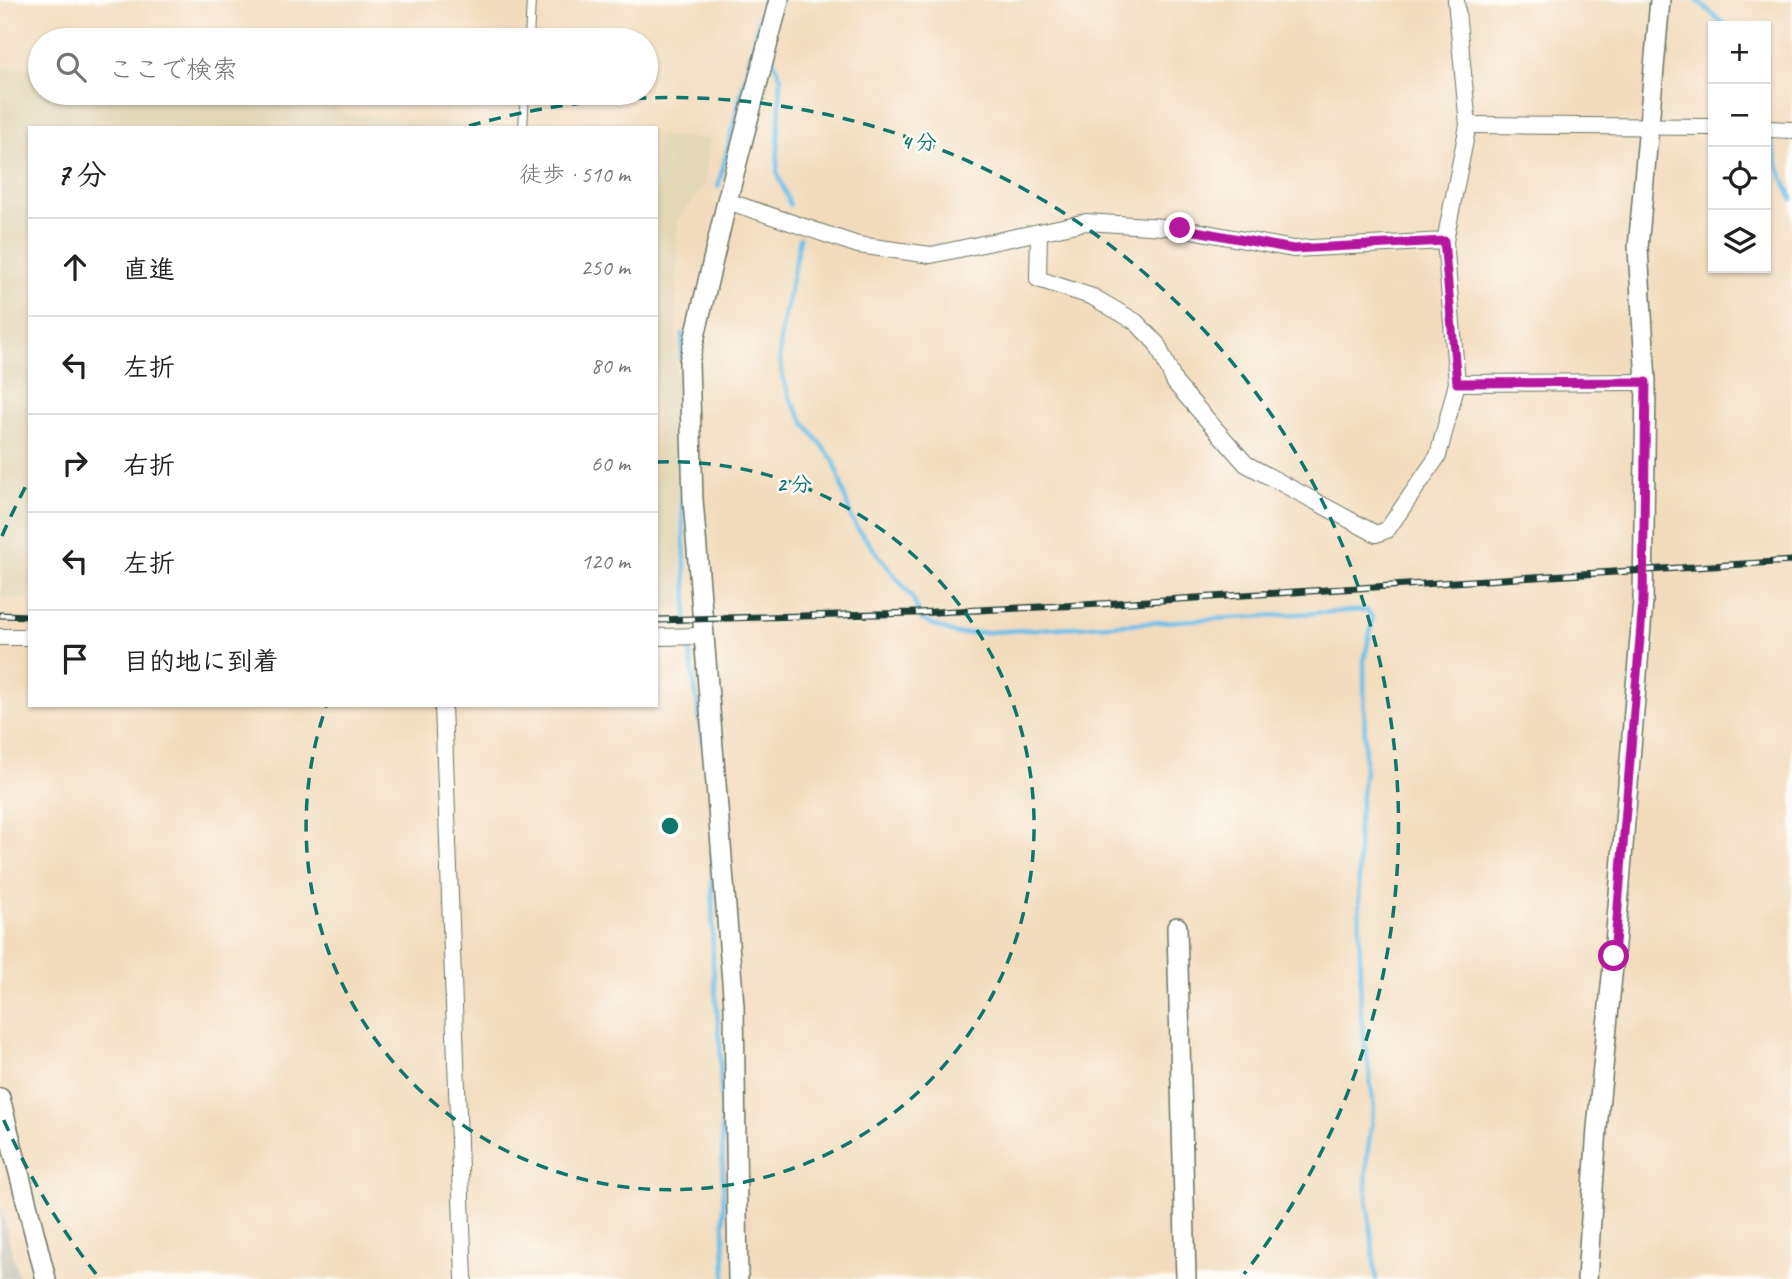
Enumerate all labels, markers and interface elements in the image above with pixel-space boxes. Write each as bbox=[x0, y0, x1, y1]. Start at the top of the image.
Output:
map controls bbox=[1708, 21, 1771, 273]
button: + bbox=[1708, 21, 1771, 84]
search box bbox=[28, 28, 658, 105]
icon: search bbox=[52, 48, 90, 86]
text: ここで検索 bbox=[108, 53, 238, 86]
button: − bbox=[1708, 84, 1771, 147]
text: 4 分 bbox=[901, 129, 937, 155]
button: locate bbox=[1708, 147, 1771, 210]
text: 7 分 bbox=[56, 156, 107, 194]
text: 徒歩 · 510 m bbox=[519, 160, 630, 189]
button: layers bbox=[1708, 210, 1771, 273]
route end bbox=[1164, 212, 1195, 243]
icon: ahead bbox=[56, 248, 94, 286]
text: 直進 bbox=[123, 253, 175, 286]
text: 250 m bbox=[581, 253, 630, 282]
icon: left bbox=[56, 346, 94, 384]
text: 左折 bbox=[123, 351, 175, 384]
text: 80 m bbox=[591, 351, 630, 380]
icon: right bbox=[56, 444, 94, 482]
text: 右折 bbox=[123, 449, 175, 482]
text: 60 m bbox=[591, 449, 630, 478]
text: 2 分 bbox=[776, 471, 812, 497]
icon: left bbox=[56, 542, 94, 580]
text: 左折 bbox=[123, 547, 175, 580]
text: 120 m bbox=[581, 547, 630, 576]
icon: arrive bbox=[56, 640, 94, 678]
text: 目的地に到着 bbox=[123, 645, 279, 678]
centre of rings bbox=[658, 814, 682, 838]
route start bbox=[1598, 940, 1629, 971]

